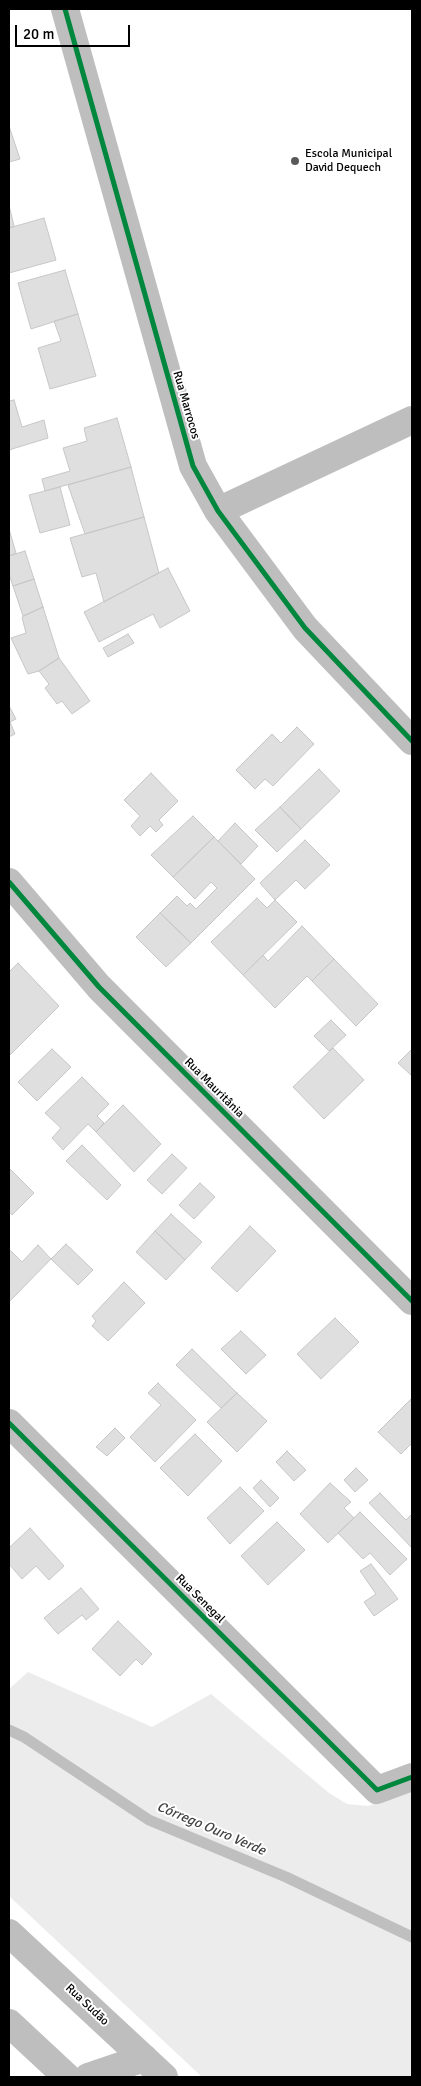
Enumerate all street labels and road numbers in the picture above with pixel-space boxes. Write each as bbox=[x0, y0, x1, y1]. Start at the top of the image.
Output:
street label: Rua Marrocos bbox=[169, 369, 203, 441]
street label: Rua Mauritânia bbox=[181, 1055, 247, 1121]
street label: Rua Senegal bbox=[172, 1571, 228, 1627]
street label: Rua Sudão bbox=[62, 1981, 112, 2029]

